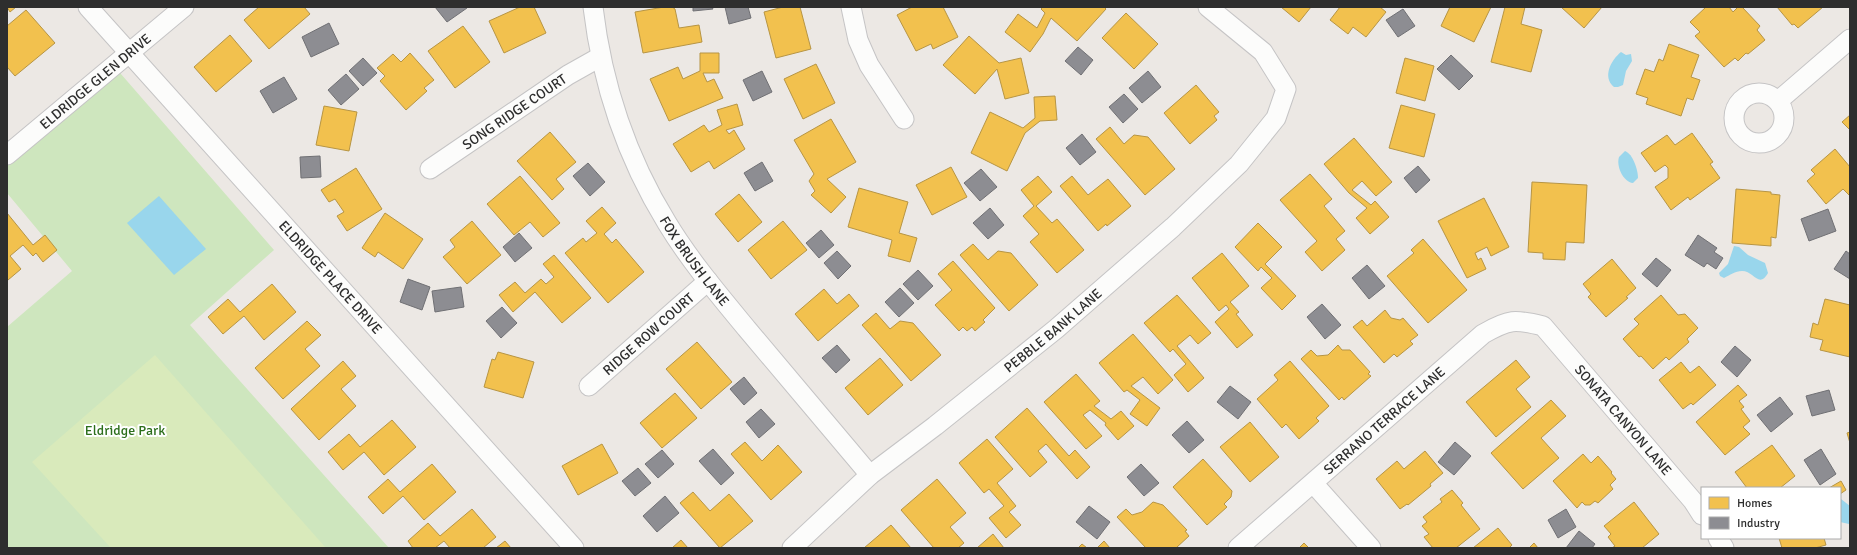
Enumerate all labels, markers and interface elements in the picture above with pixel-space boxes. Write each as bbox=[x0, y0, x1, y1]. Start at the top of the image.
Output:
street label: ELDRIDGE GLEN DRIVE bbox=[36, 30, 154, 133]
street label: SONG RIDGE COURT bbox=[459, 70, 570, 153]
street label: FOX BRUSH LANE bbox=[656, 213, 733, 309]
street label: ELDRIDGE PLACE DRIVE bbox=[275, 217, 386, 337]
street label: PEBBLE BANK LANE bbox=[1000, 285, 1105, 376]
street label: RIDGE ROW COURT bbox=[599, 289, 697, 379]
street label: SONATA CANYON LANE bbox=[1571, 361, 1676, 479]
street label: SERRANO TERRACE LANE bbox=[1320, 363, 1448, 478]
park label: Eldridge Park bbox=[85, 422, 165, 439]
legend bbox=[1701, 487, 1841, 539]
text: Homes bbox=[1737, 496, 1772, 511]
text: Industry bbox=[1737, 516, 1780, 531]

